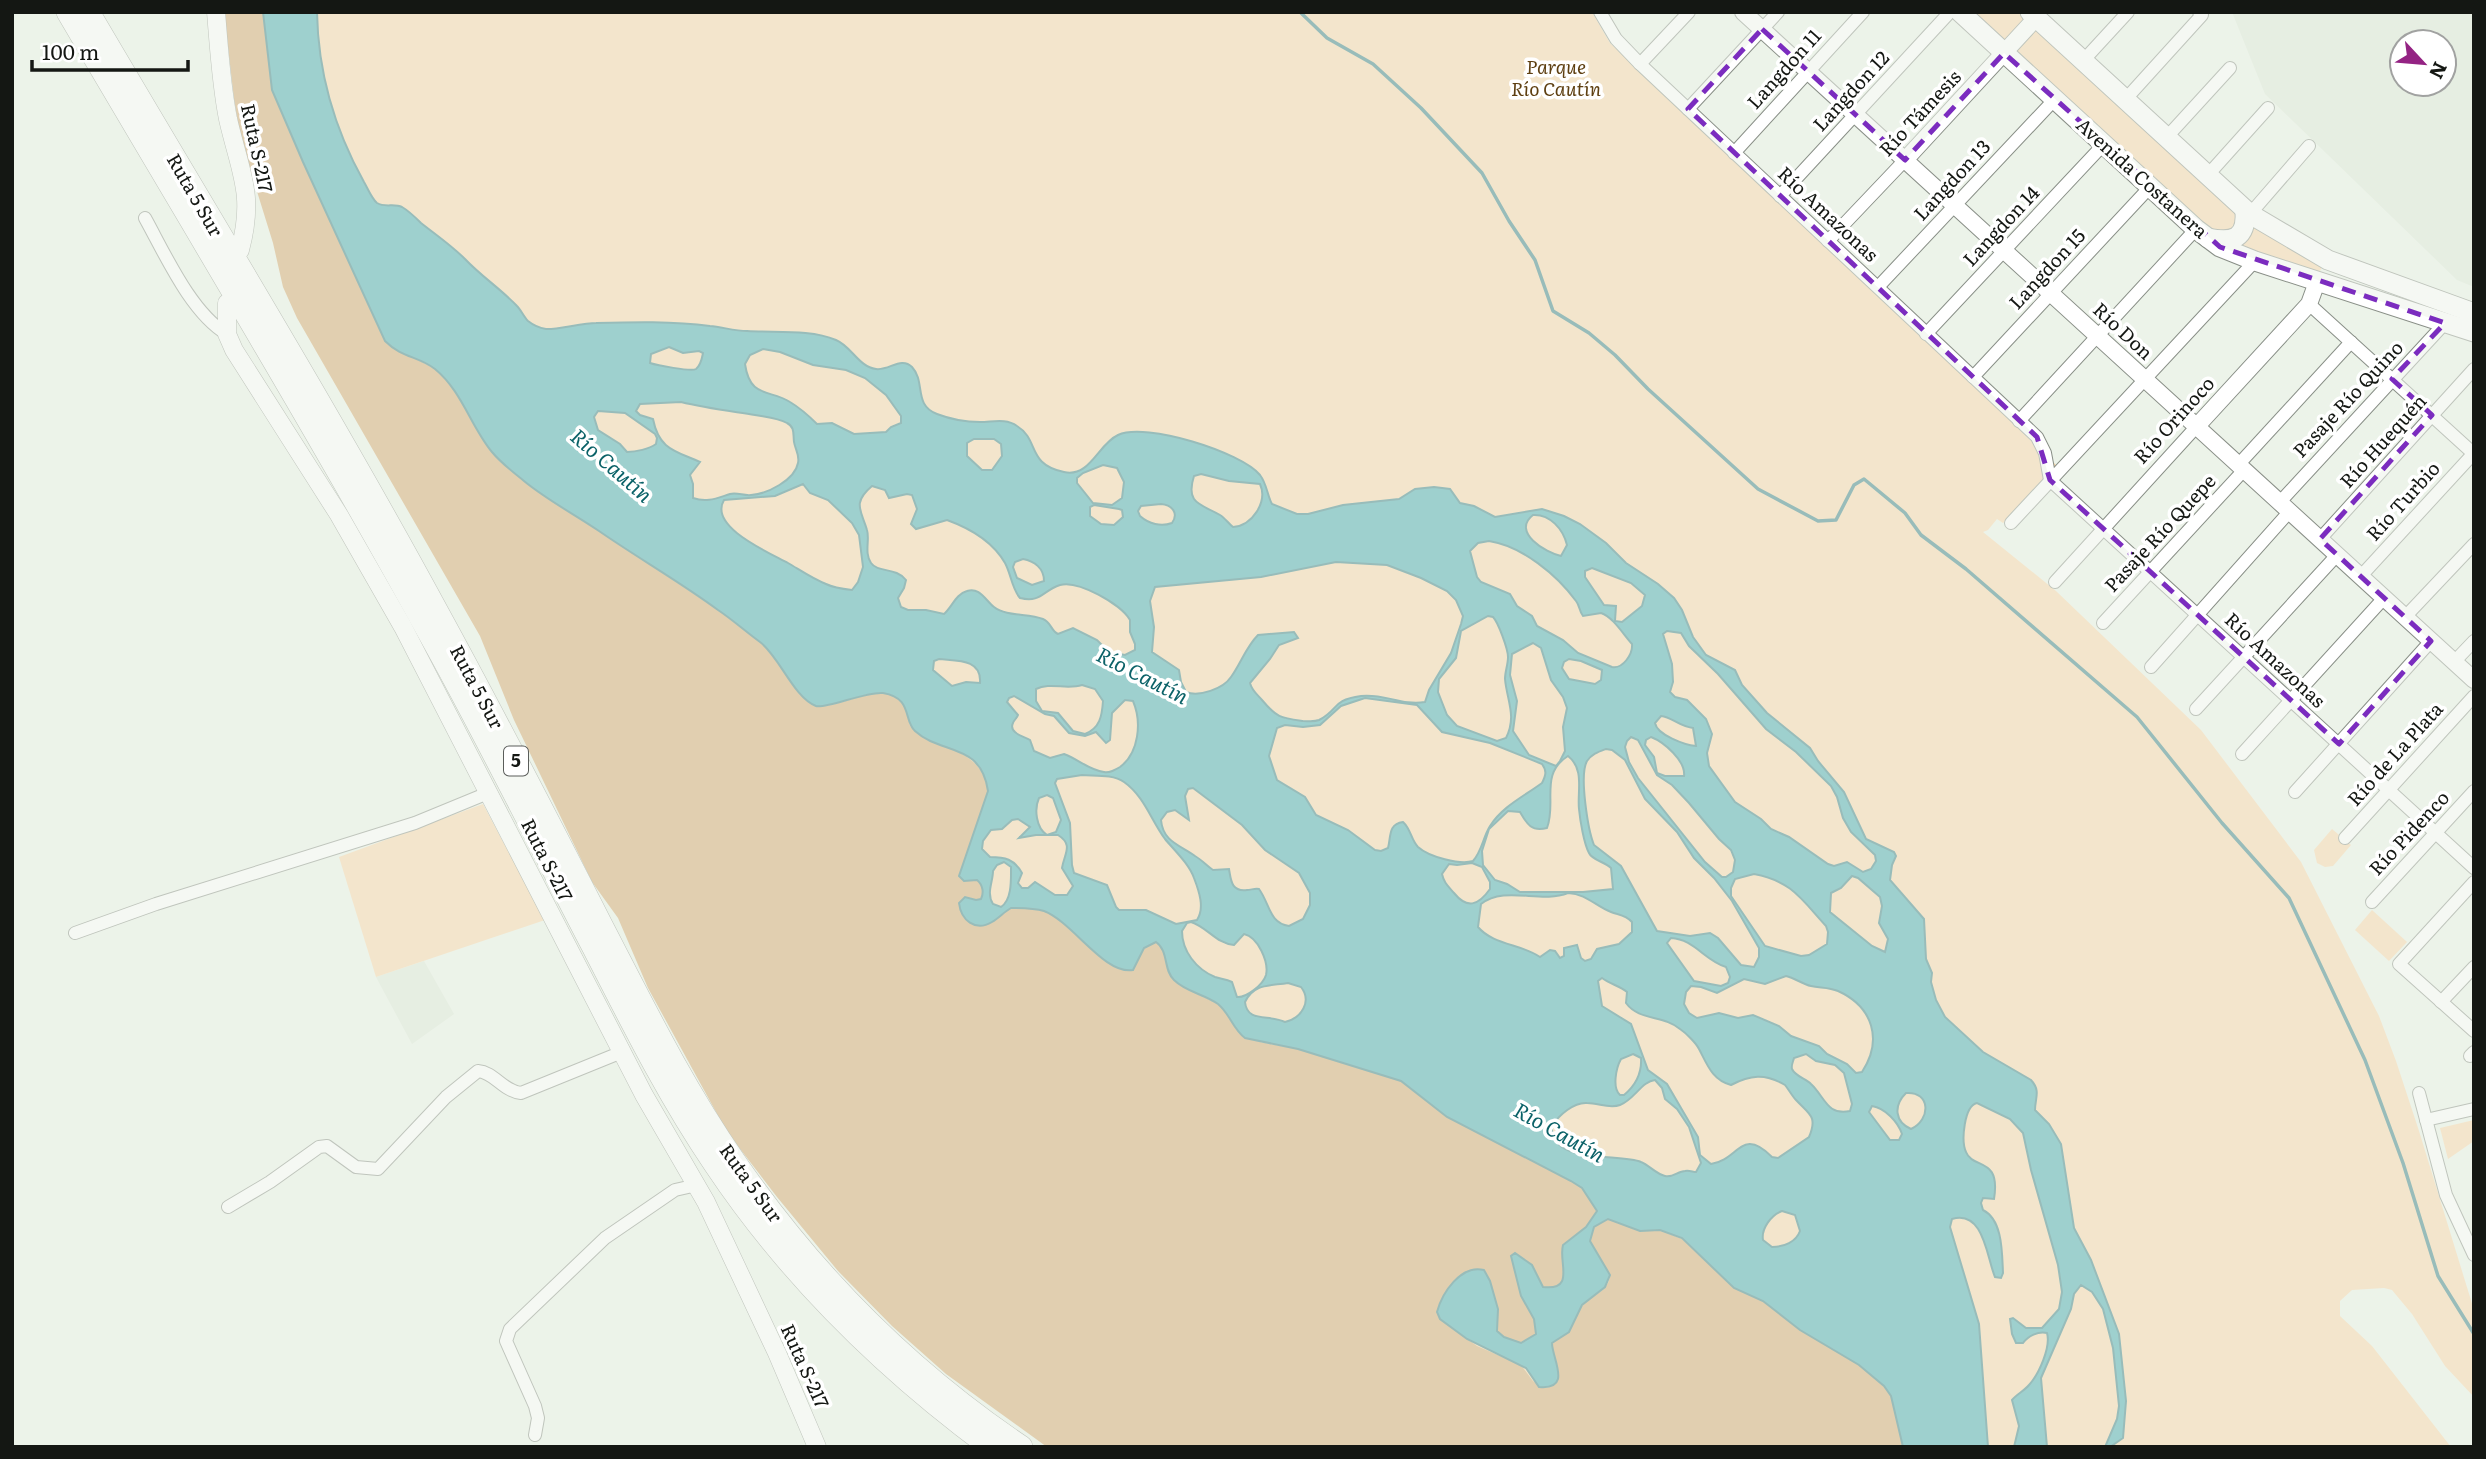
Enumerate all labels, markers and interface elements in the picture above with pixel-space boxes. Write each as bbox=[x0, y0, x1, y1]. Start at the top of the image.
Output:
street label: Langdon 11 bbox=[1740, 22, 1827, 115]
scale bar bbox=[32, 28, 187, 72]
north arrow bbox=[2388, 28, 2458, 98]
text: 100 m bbox=[42, 35, 99, 66]
street label: Langdon 12 bbox=[1806, 44, 1895, 137]
park label: Parque Río Cautín bbox=[1511, 52, 1602, 102]
text: N bbox=[2423, 58, 2455, 84]
street label: Río Támesis bbox=[1872, 63, 1967, 162]
street label: Ruta S-217 bbox=[235, 101, 281, 195]
street label: Avenida Costanera bbox=[2071, 110, 2215, 245]
street label: Langdon 13 bbox=[1906, 133, 1996, 226]
street label: Ruta 5 Sur bbox=[161, 148, 231, 241]
street label: Río Amazonas bbox=[1772, 159, 1886, 268]
street label: Langdon 14 bbox=[1956, 178, 2045, 272]
street label: Langdon 15 bbox=[2002, 222, 2091, 315]
street label: Río Don bbox=[2087, 295, 2160, 365]
street label: Pasaje Río Quino bbox=[2286, 334, 2409, 463]
street label: Río Orinoco bbox=[2126, 369, 2220, 469]
street label: Río Huequén bbox=[2332, 387, 2432, 494]
water label: Río Cautín bbox=[565, 420, 661, 509]
street label: Río Turbio bbox=[2359, 454, 2446, 546]
street label: Pasaje Río Quepe bbox=[2097, 467, 2222, 598]
street label: Río Amazonas bbox=[2219, 605, 2333, 714]
water label: Río Cautín bbox=[1092, 637, 1195, 710]
street label: Ruta 5 Sur bbox=[444, 640, 512, 734]
street label: Río de La Plata bbox=[2340, 695, 2449, 812]
road number: 5 bbox=[504, 746, 528, 776]
street label: Río Pidenco bbox=[2362, 784, 2455, 881]
street label: Ruta S-217 bbox=[515, 813, 581, 906]
water label: Río Cautín bbox=[1509, 1093, 1612, 1169]
street label: Ruta 5 Sur bbox=[714, 1137, 790, 1228]
street label: Ruta S-217 bbox=[775, 1319, 837, 1413]

